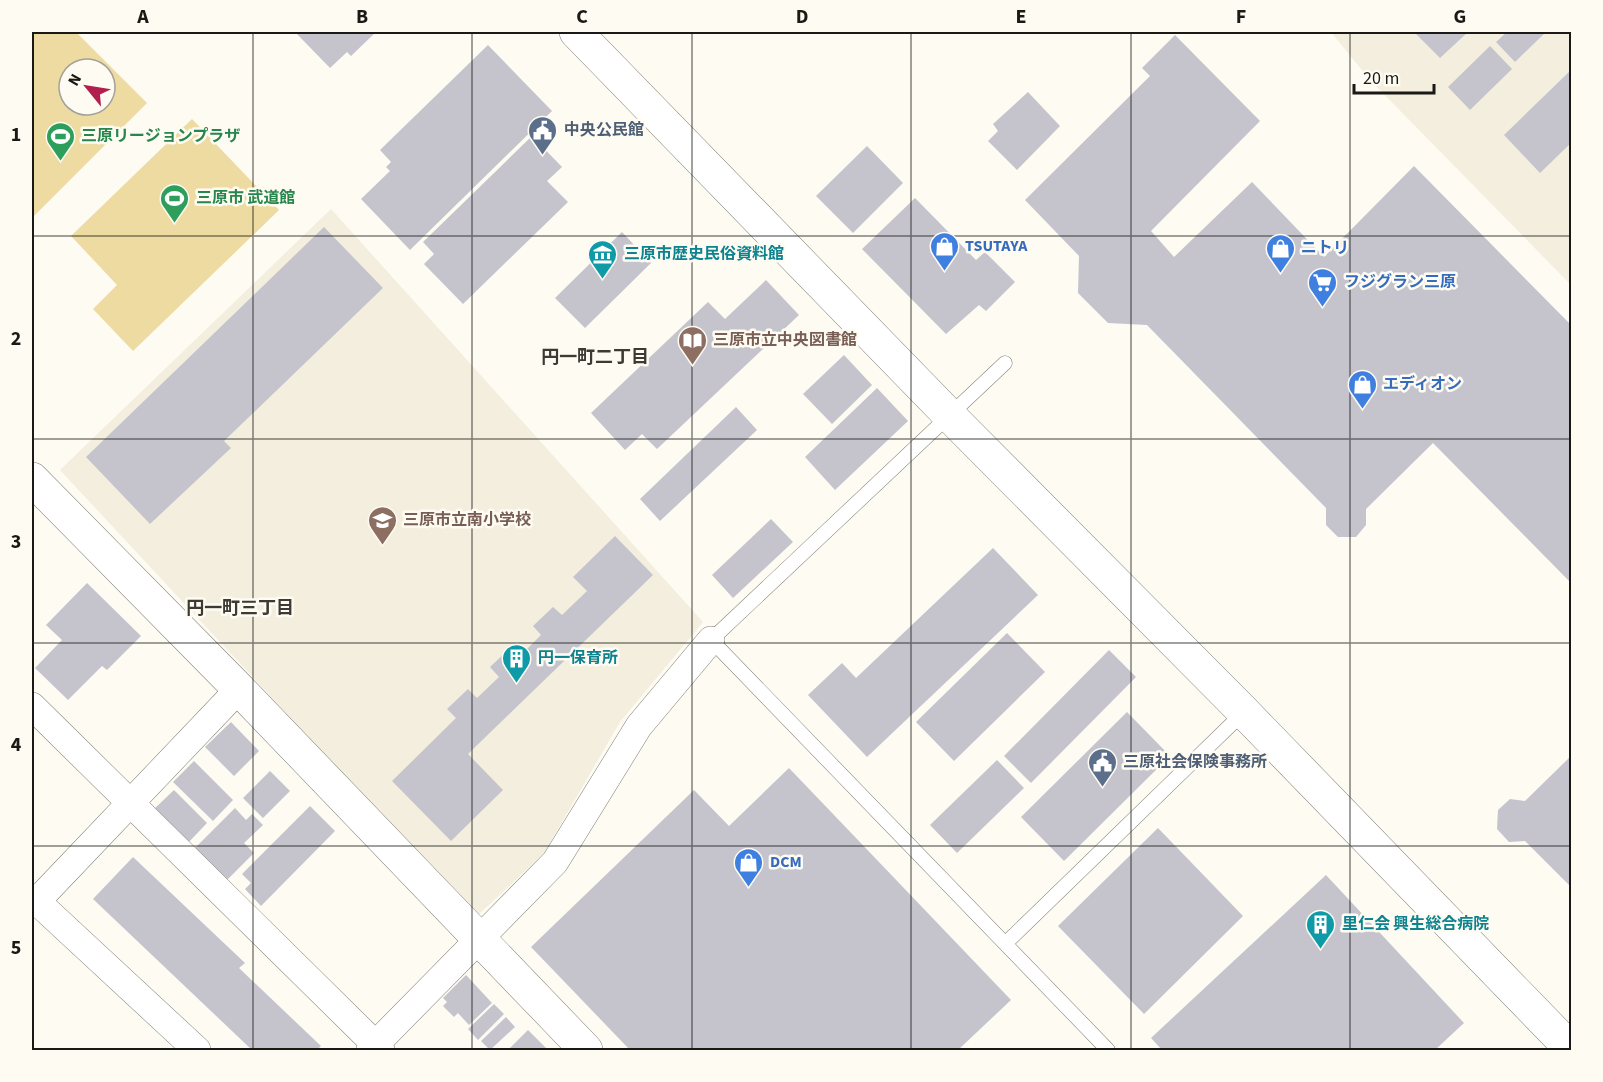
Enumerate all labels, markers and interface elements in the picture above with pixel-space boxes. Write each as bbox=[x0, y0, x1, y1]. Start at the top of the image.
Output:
text: A bbox=[136, 3, 149, 31]
text: B bbox=[356, 3, 368, 31]
text: C bbox=[576, 3, 588, 31]
text: D bbox=[796, 3, 808, 31]
text: E bbox=[1016, 3, 1026, 31]
text: F bbox=[1236, 3, 1246, 31]
text: G bbox=[1454, 3, 1466, 31]
north arrow bbox=[57, 57, 117, 117]
scale bar bbox=[1354, 57, 1434, 95]
text: 20 m bbox=[1363, 66, 1399, 91]
text: N bbox=[63, 70, 87, 90]
public building icon: 中央公民館 bbox=[527, 114, 559, 156]
place label: 中央公民館 bbox=[564, 119, 644, 141]
sports icon: 三原リージョンプラザ bbox=[44, 120, 76, 162]
text: 1 bbox=[11, 121, 21, 149]
place label: 三原リージョンプラザ bbox=[81, 125, 240, 147]
sports icon: 三原市 武道館 bbox=[159, 182, 191, 224]
place label: 三原市 武道館 bbox=[196, 187, 295, 209]
shop icon: TSUTAYA bbox=[928, 230, 960, 272]
shop icon: ニトリ bbox=[1264, 232, 1296, 274]
place label: TSUTAYA bbox=[965, 235, 1028, 257]
place label: ニトリ bbox=[1301, 237, 1349, 259]
museum icon: 三原市歴史民俗資料館 bbox=[587, 238, 619, 280]
place label: 三原市歴史民俗資料館 bbox=[624, 243, 784, 265]
supermarket icon: フジグラン三原 bbox=[1307, 266, 1339, 308]
place label: フジグラン三原 bbox=[1344, 271, 1456, 293]
library icon: 三原市立中央図書館 bbox=[676, 324, 708, 366]
text: 2 bbox=[11, 325, 21, 353]
place label: 三原市立中央図書館 bbox=[713, 329, 857, 351]
district label: 円一町二丁目 bbox=[541, 345, 649, 370]
shop icon: エディオン bbox=[1346, 368, 1378, 410]
place label: エディオン bbox=[1383, 373, 1462, 395]
school or university icon: 三原市立南小学校 bbox=[366, 504, 398, 546]
place label: 三原市立南小学校 bbox=[403, 509, 531, 531]
text: 3 bbox=[11, 528, 21, 556]
district label: 円一町三丁目 bbox=[186, 596, 294, 621]
building icon: 円一保育所 bbox=[501, 642, 533, 684]
place label: 円一保育所 bbox=[538, 647, 618, 669]
text: 4 bbox=[11, 731, 22, 759]
public building icon: 三原社会保険事務所 bbox=[1086, 746, 1118, 788]
place label: 三原社会保険事務所 bbox=[1123, 751, 1267, 773]
shop icon: DCM bbox=[733, 846, 765, 888]
place label: DCM bbox=[770, 851, 802, 873]
building icon: 里仁会 興生総合病院 bbox=[1305, 908, 1337, 950]
place label: 里仁会 興生総合病院 bbox=[1342, 913, 1489, 935]
text: 5 bbox=[11, 934, 21, 962]

